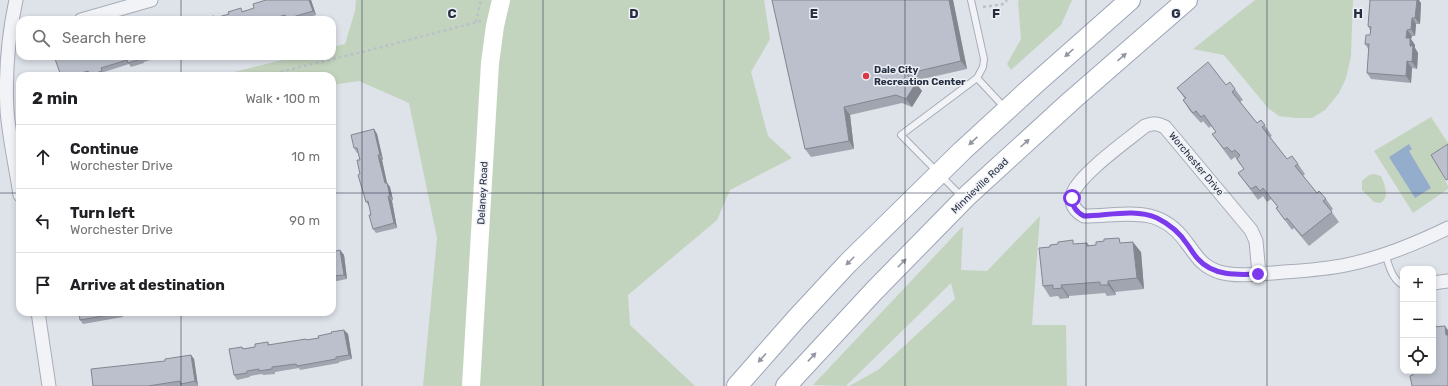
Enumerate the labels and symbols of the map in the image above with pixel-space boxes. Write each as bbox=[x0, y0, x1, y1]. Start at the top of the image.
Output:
text: C bbox=[447, 6, 457, 21]
text: D bbox=[629, 6, 639, 21]
text: E bbox=[810, 6, 818, 21]
text: F bbox=[992, 6, 1000, 21]
text: G bbox=[1171, 6, 1181, 21]
text: H bbox=[1353, 6, 1363, 21]
one-way arrow bbox=[1063, 49, 1074, 58]
one-way arrow bbox=[1117, 52, 1127, 61]
place label: Dale City Recreation Center bbox=[874, 64, 966, 88]
marker: Dale City Recreation Center bbox=[861, 71, 871, 81]
street label: Worchester Drive bbox=[1166, 130, 1226, 198]
one-way arrow bbox=[968, 136, 978, 146]
one-way arrow bbox=[1020, 138, 1030, 148]
street label: Minnieville Road bbox=[949, 156, 1011, 216]
street label: Delaney Road bbox=[475, 161, 491, 225]
route start bbox=[1063, 189, 1081, 207]
one-way arrow bbox=[845, 256, 855, 266]
one-way arrow bbox=[897, 258, 906, 268]
route end bbox=[1249, 265, 1267, 283]
one-way arrow bbox=[758, 352, 767, 363]
one-way arrow bbox=[808, 352, 817, 363]

